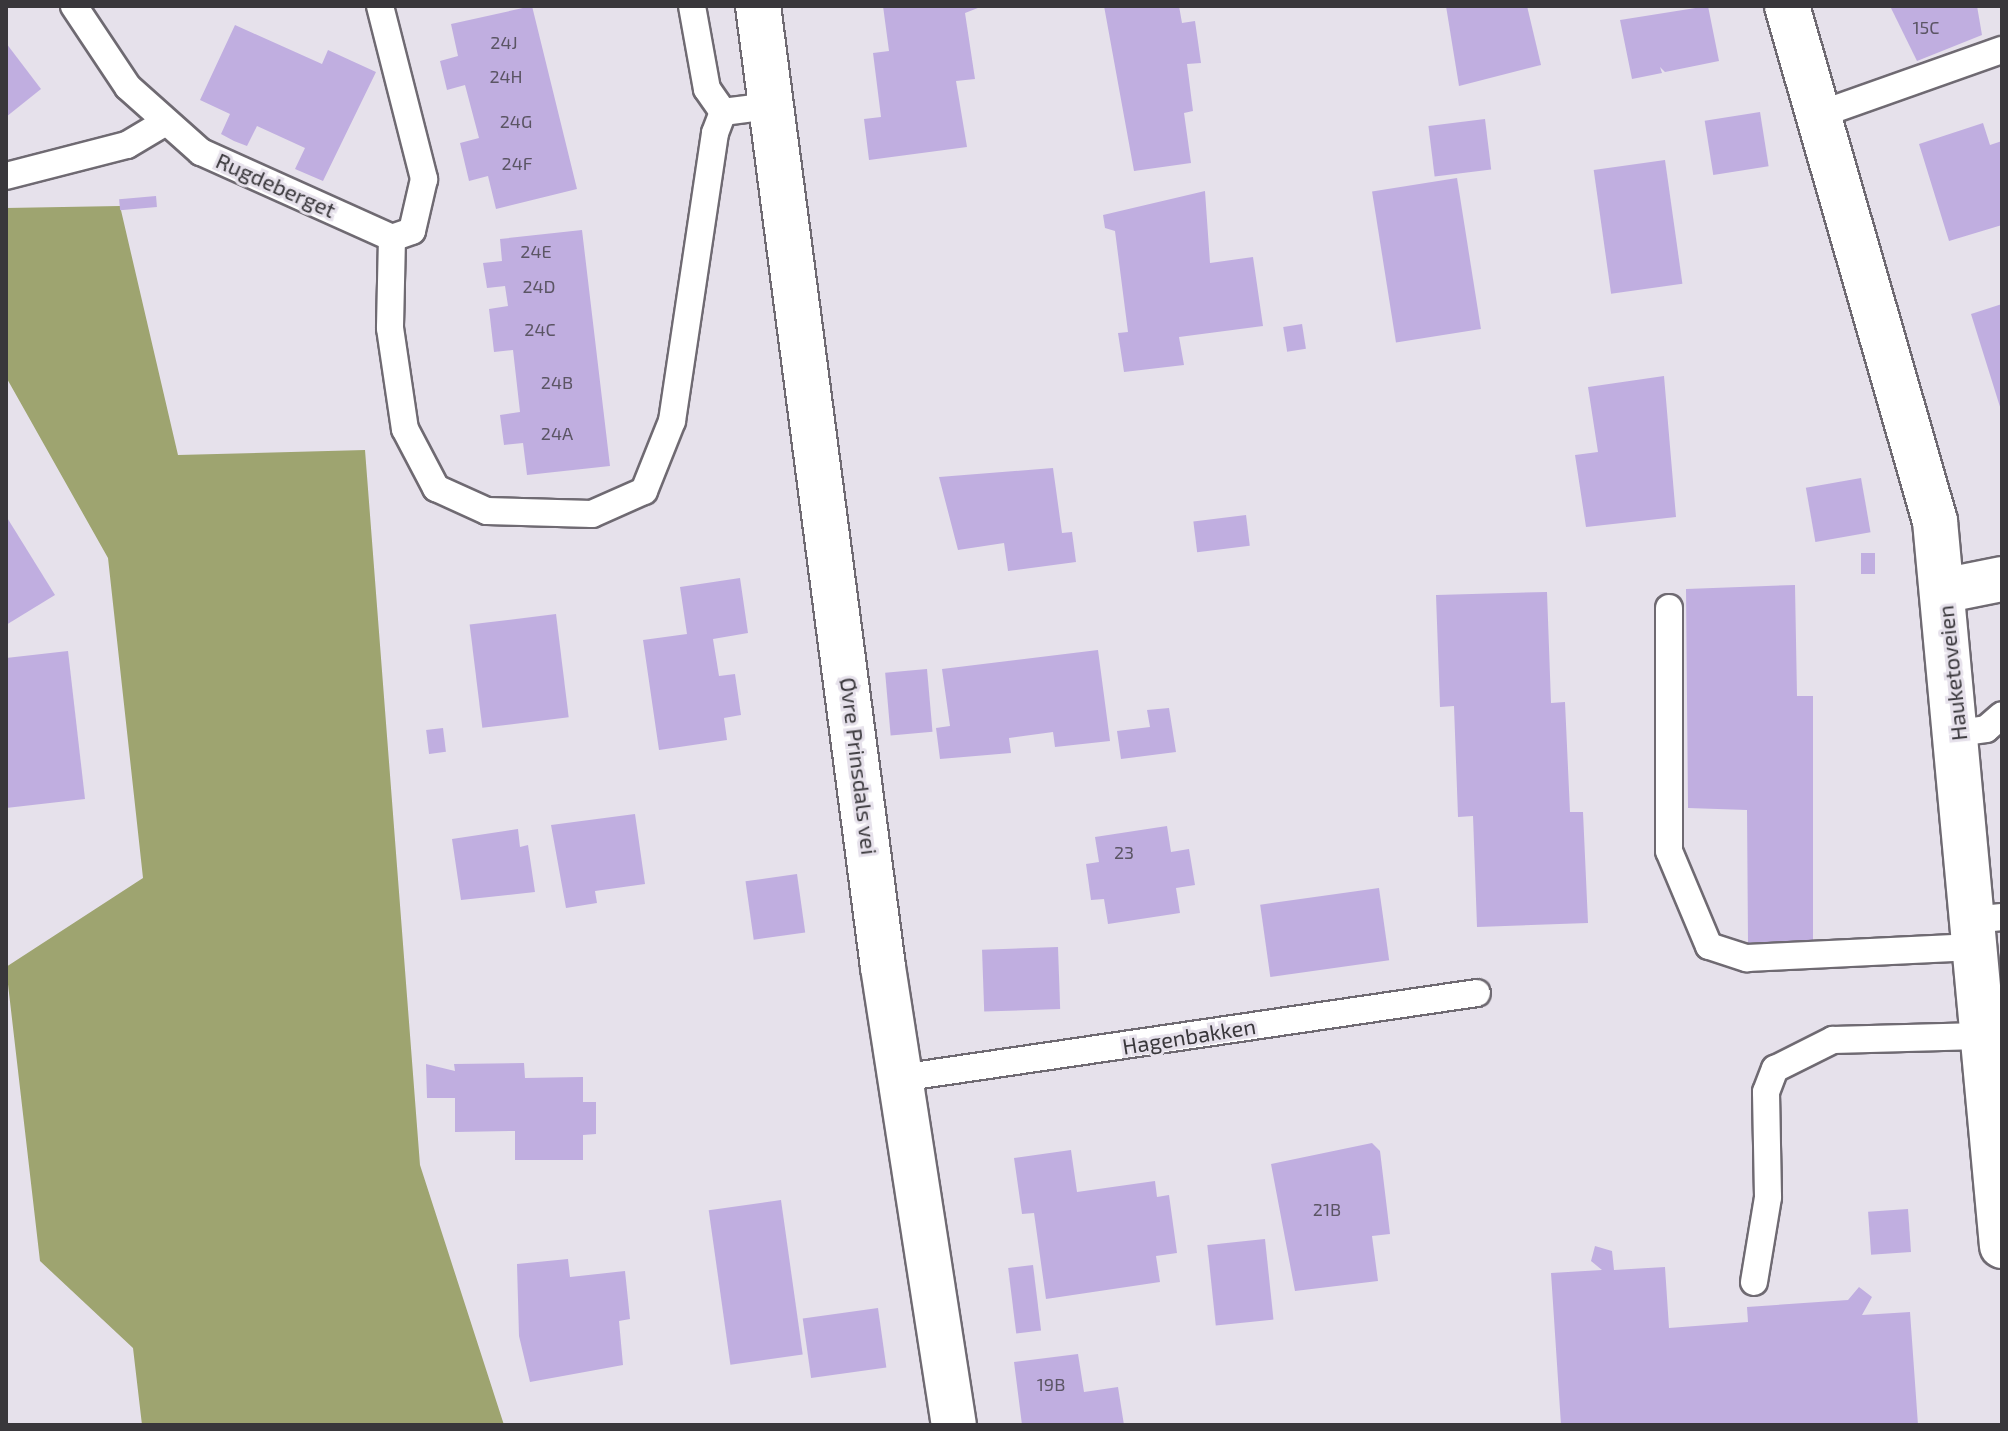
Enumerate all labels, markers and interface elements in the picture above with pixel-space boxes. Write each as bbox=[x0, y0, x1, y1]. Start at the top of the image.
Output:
house number: 15C bbox=[1912, 16, 1940, 38]
house number: 24J bbox=[490, 31, 518, 53]
house number: 24H bbox=[489, 65, 523, 87]
house number: 24G bbox=[500, 110, 532, 132]
street label: Rugdeberget bbox=[212, 147, 340, 223]
house number: 24F bbox=[502, 152, 532, 174]
house number: 24E bbox=[520, 240, 552, 262]
house number: 24D bbox=[522, 275, 556, 297]
house number: 24C bbox=[524, 318, 556, 340]
house number: 24B bbox=[541, 371, 573, 393]
house number: 24A bbox=[541, 422, 573, 444]
street label: Hauketoveien bbox=[1932, 604, 1972, 742]
street label: Øvre Prinsdals vei bbox=[835, 676, 883, 856]
house number: 23 bbox=[1114, 841, 1134, 863]
street label: Hagenbakken bbox=[1120, 1012, 1258, 1060]
house number: 21B bbox=[1313, 1198, 1341, 1220]
house number: 19B bbox=[1037, 1373, 1065, 1395]

